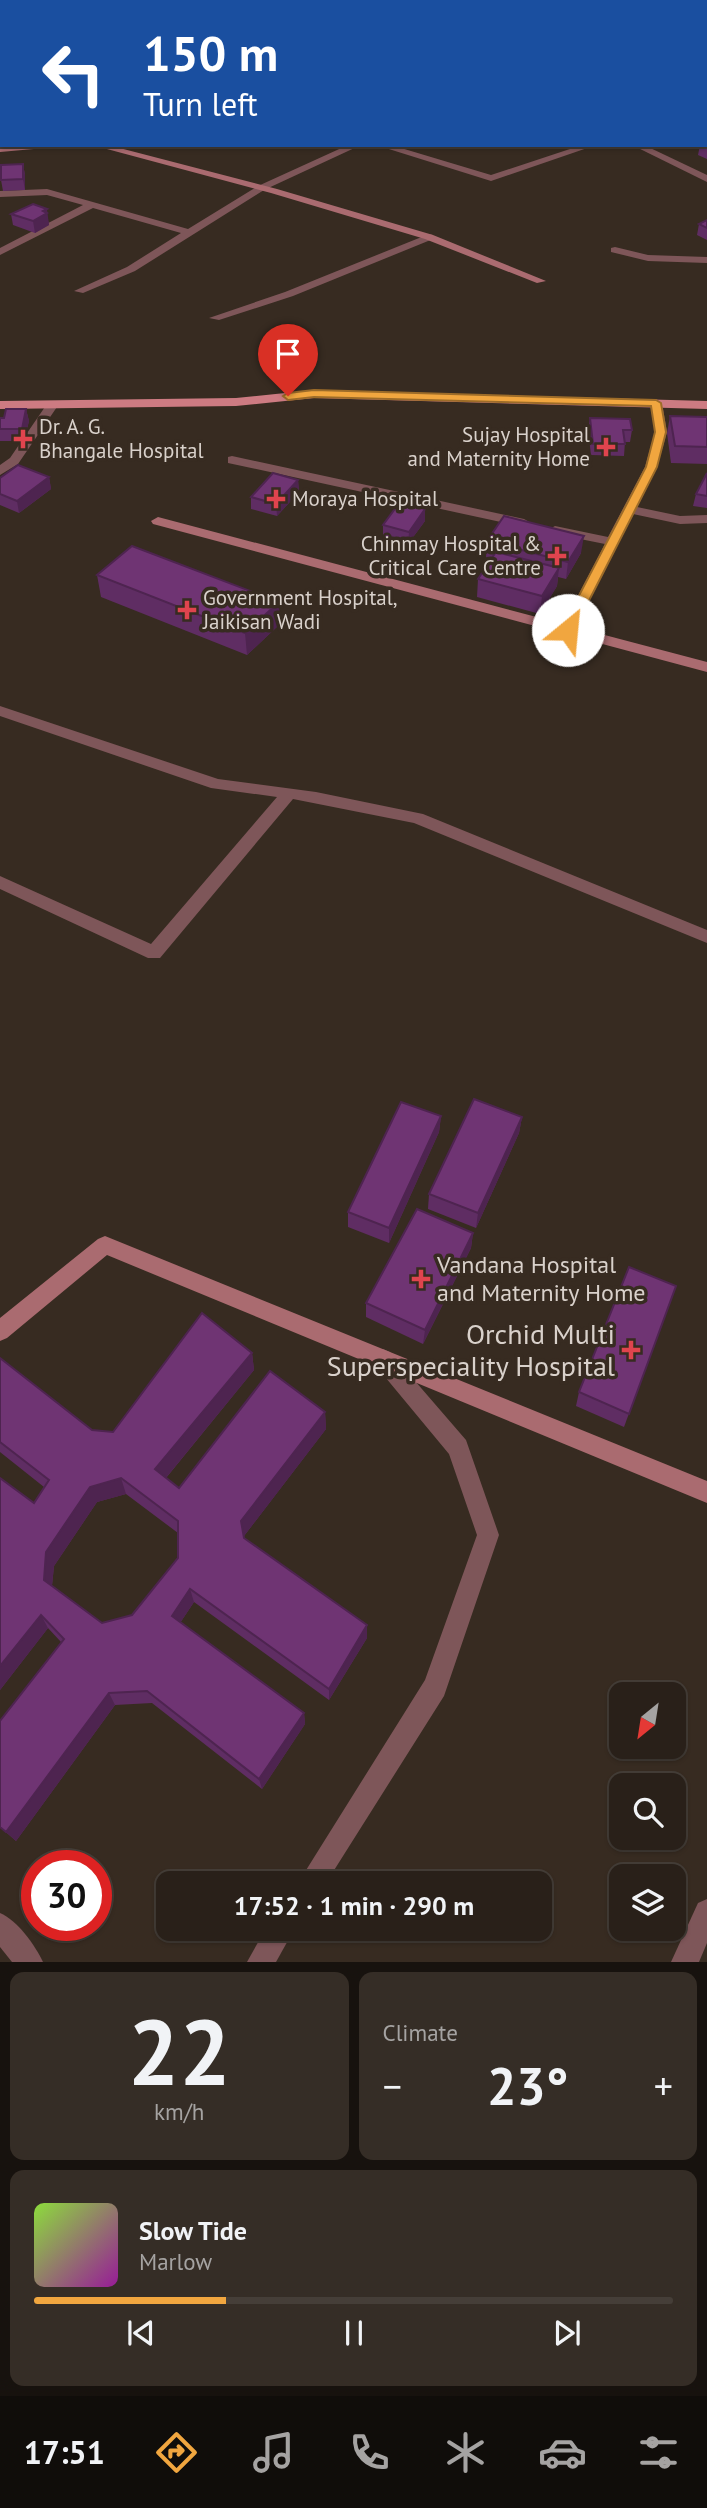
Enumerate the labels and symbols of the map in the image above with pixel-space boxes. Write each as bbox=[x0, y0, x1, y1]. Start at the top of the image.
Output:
pin bbox=[258, 324, 318, 396]
place label: Dr. A. G. Bhangale Hospital bbox=[39, 413, 204, 464]
place label: Sujay Hospital and Maternity Home bbox=[408, 421, 590, 472]
marker: Dr. A. G. Bhangale Hospital bbox=[13, 429, 33, 449]
marker: Sujay Hospital and Maternity Home bbox=[596, 437, 616, 457]
place label: Moraya Hospital bbox=[292, 485, 438, 512]
marker: Moraya Hospital bbox=[266, 489, 286, 509]
place label: Chinmay Hospital & Critical Care Centre bbox=[361, 530, 541, 581]
marker: Chinmay Hospital & Critical Care Centre bbox=[547, 546, 567, 566]
place label: Government Hospital, Jaikisan Wadi bbox=[202, 584, 398, 635]
position arrow bbox=[531, 593, 605, 667]
marker: Government Hospital, Jaikisan Wadi bbox=[177, 600, 197, 620]
place label: Vandana Hospital and Maternity Home bbox=[436, 1249, 646, 1308]
marker: Vandana Hospital and Maternity Home bbox=[411, 1269, 431, 1289]
place label: Orchid Multi Superspeciality Hospital bbox=[327, 1315, 615, 1384]
marker: Orchid Multi Superspeciality Hospital bbox=[621, 1340, 641, 1360]
north arrow bbox=[609, 1682, 686, 1759]
speed limit sign: 30 bbox=[21, 1850, 112, 1941]

